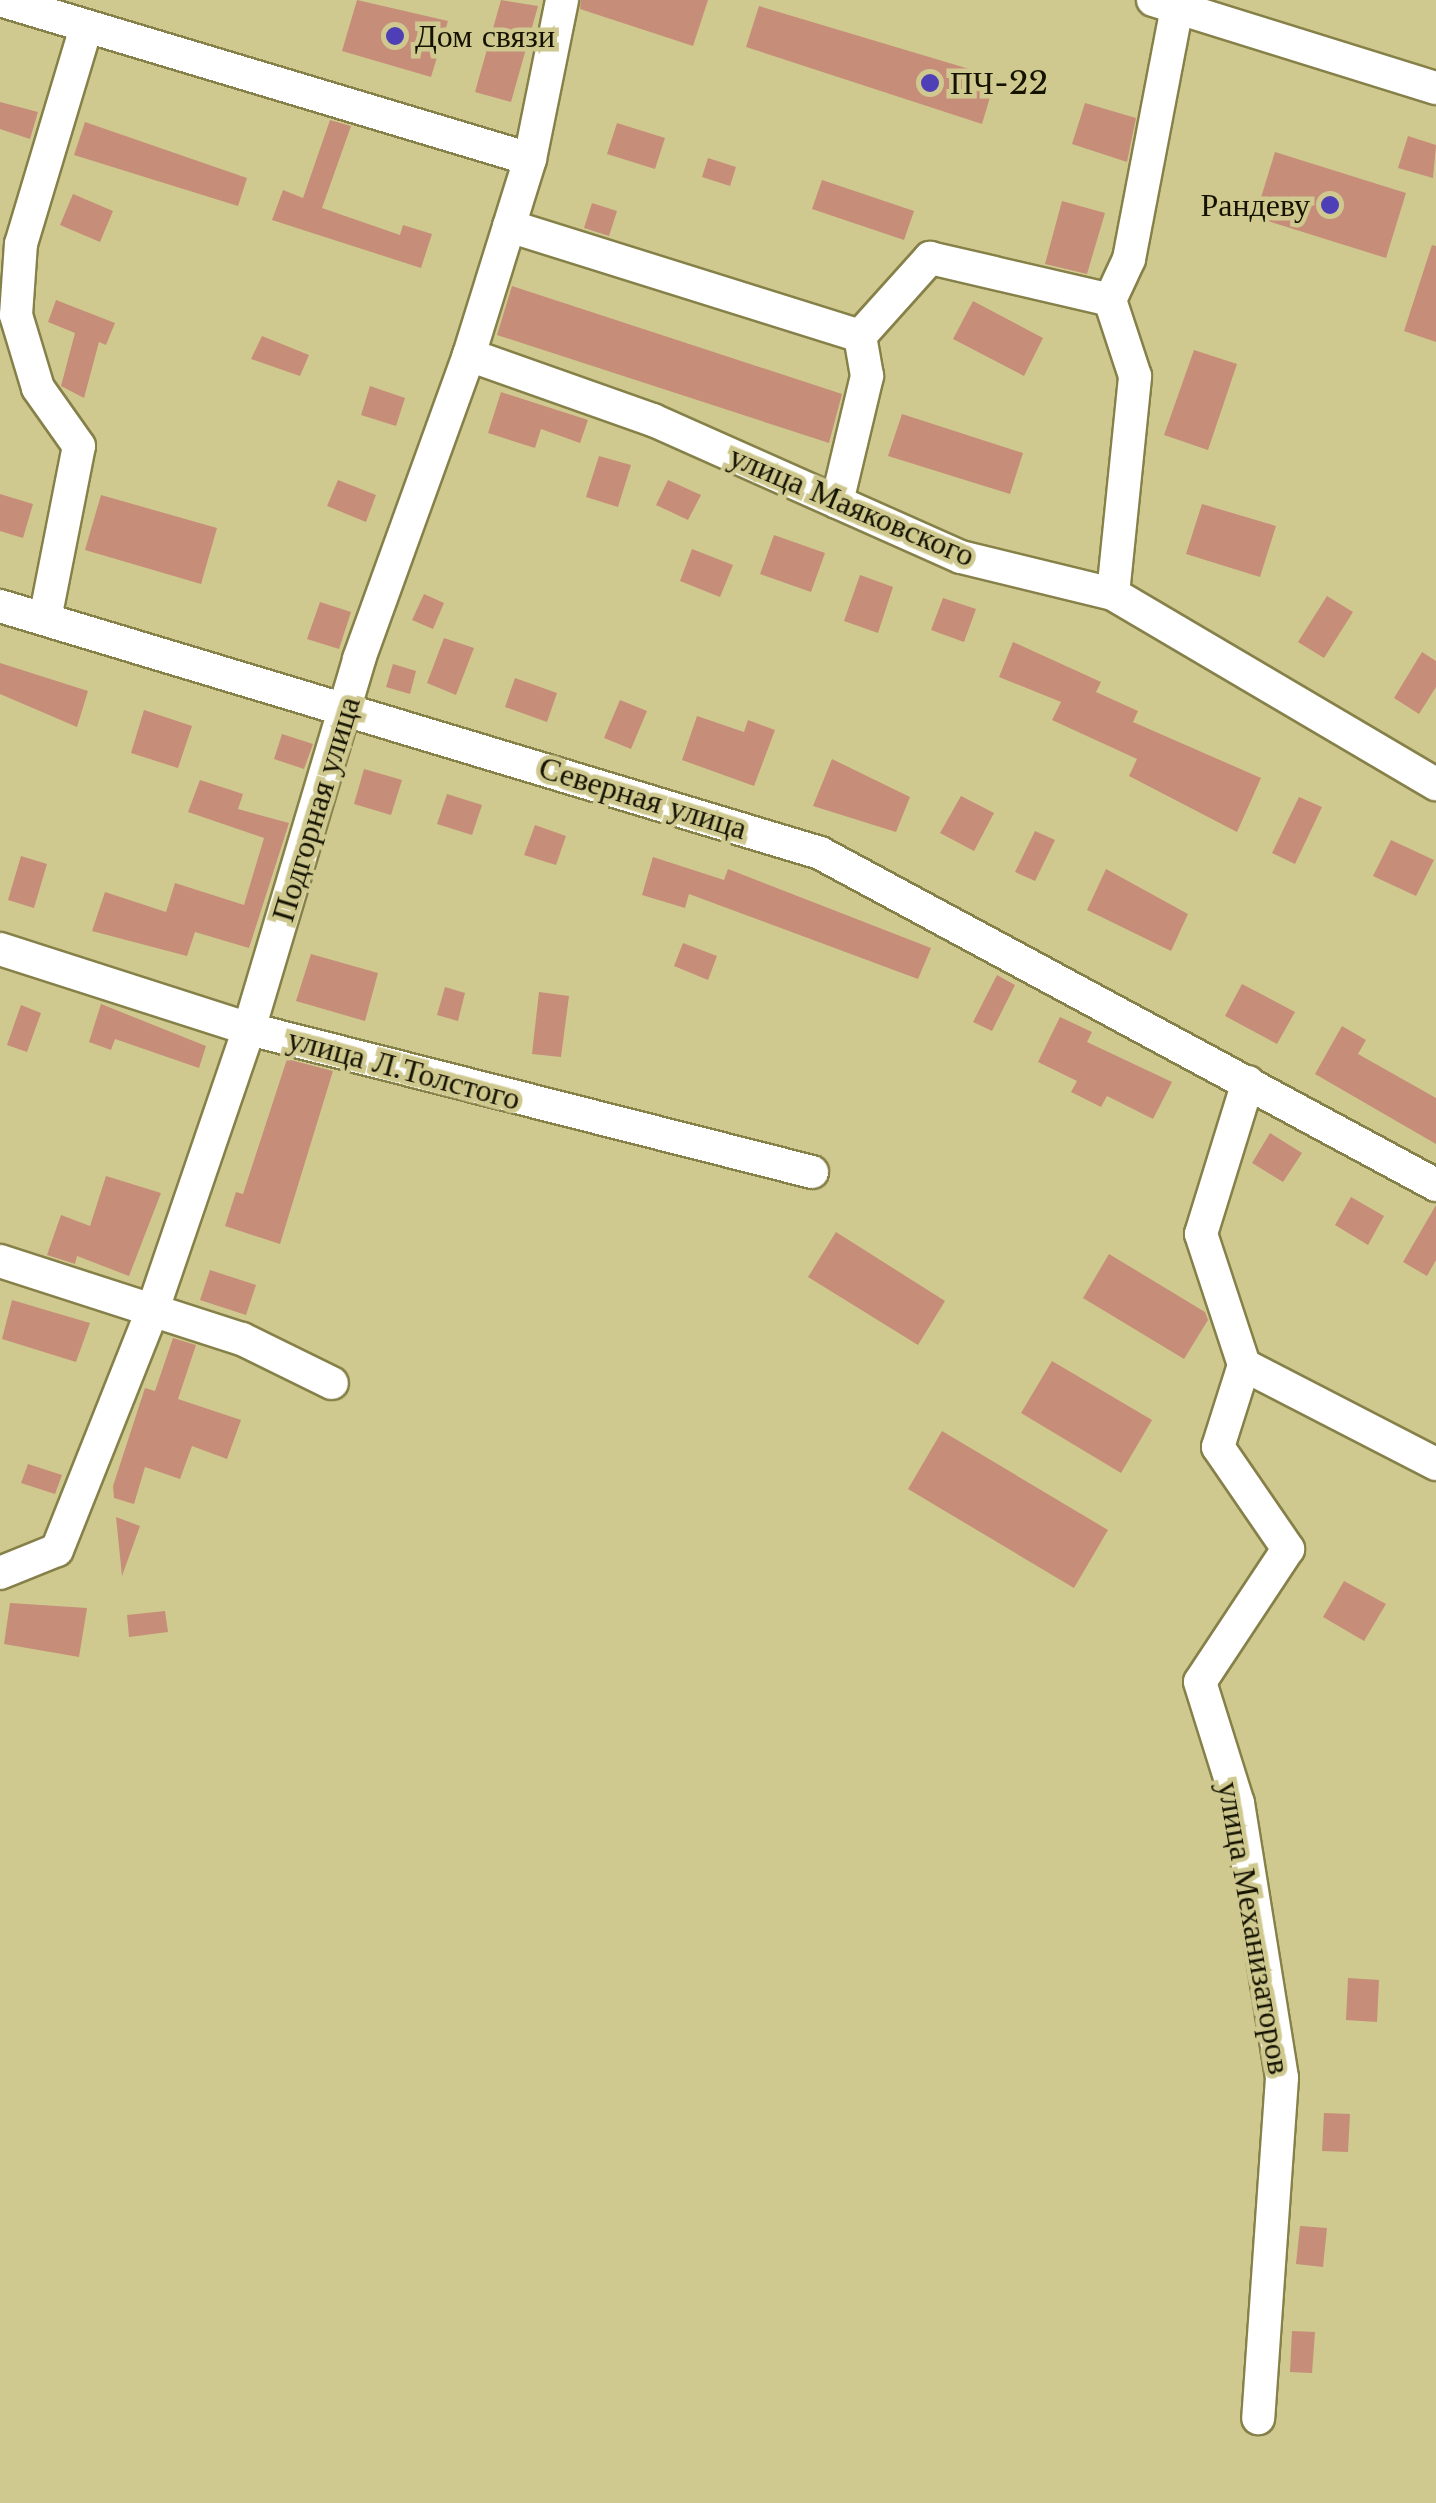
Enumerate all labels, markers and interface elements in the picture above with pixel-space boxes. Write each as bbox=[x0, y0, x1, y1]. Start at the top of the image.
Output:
place label: Дом связи bbox=[415, 17, 555, 55]
marker: Дом связи bbox=[384, 25, 406, 47]
place label: ПЧ-22 bbox=[950, 64, 1048, 102]
marker: ПЧ-22 bbox=[919, 72, 941, 94]
place label: Рандеву bbox=[1200, 186, 1310, 224]
marker: Рандеву bbox=[1319, 194, 1341, 216]
street label: улица Маяковского bbox=[724, 437, 980, 575]
street label: Подгорная улица bbox=[264, 692, 368, 926]
street label: Северная улица bbox=[534, 748, 752, 848]
street label: улица Л.Толстого bbox=[284, 1020, 524, 1118]
street label: улица Механизаторов bbox=[1209, 1779, 1299, 2077]

